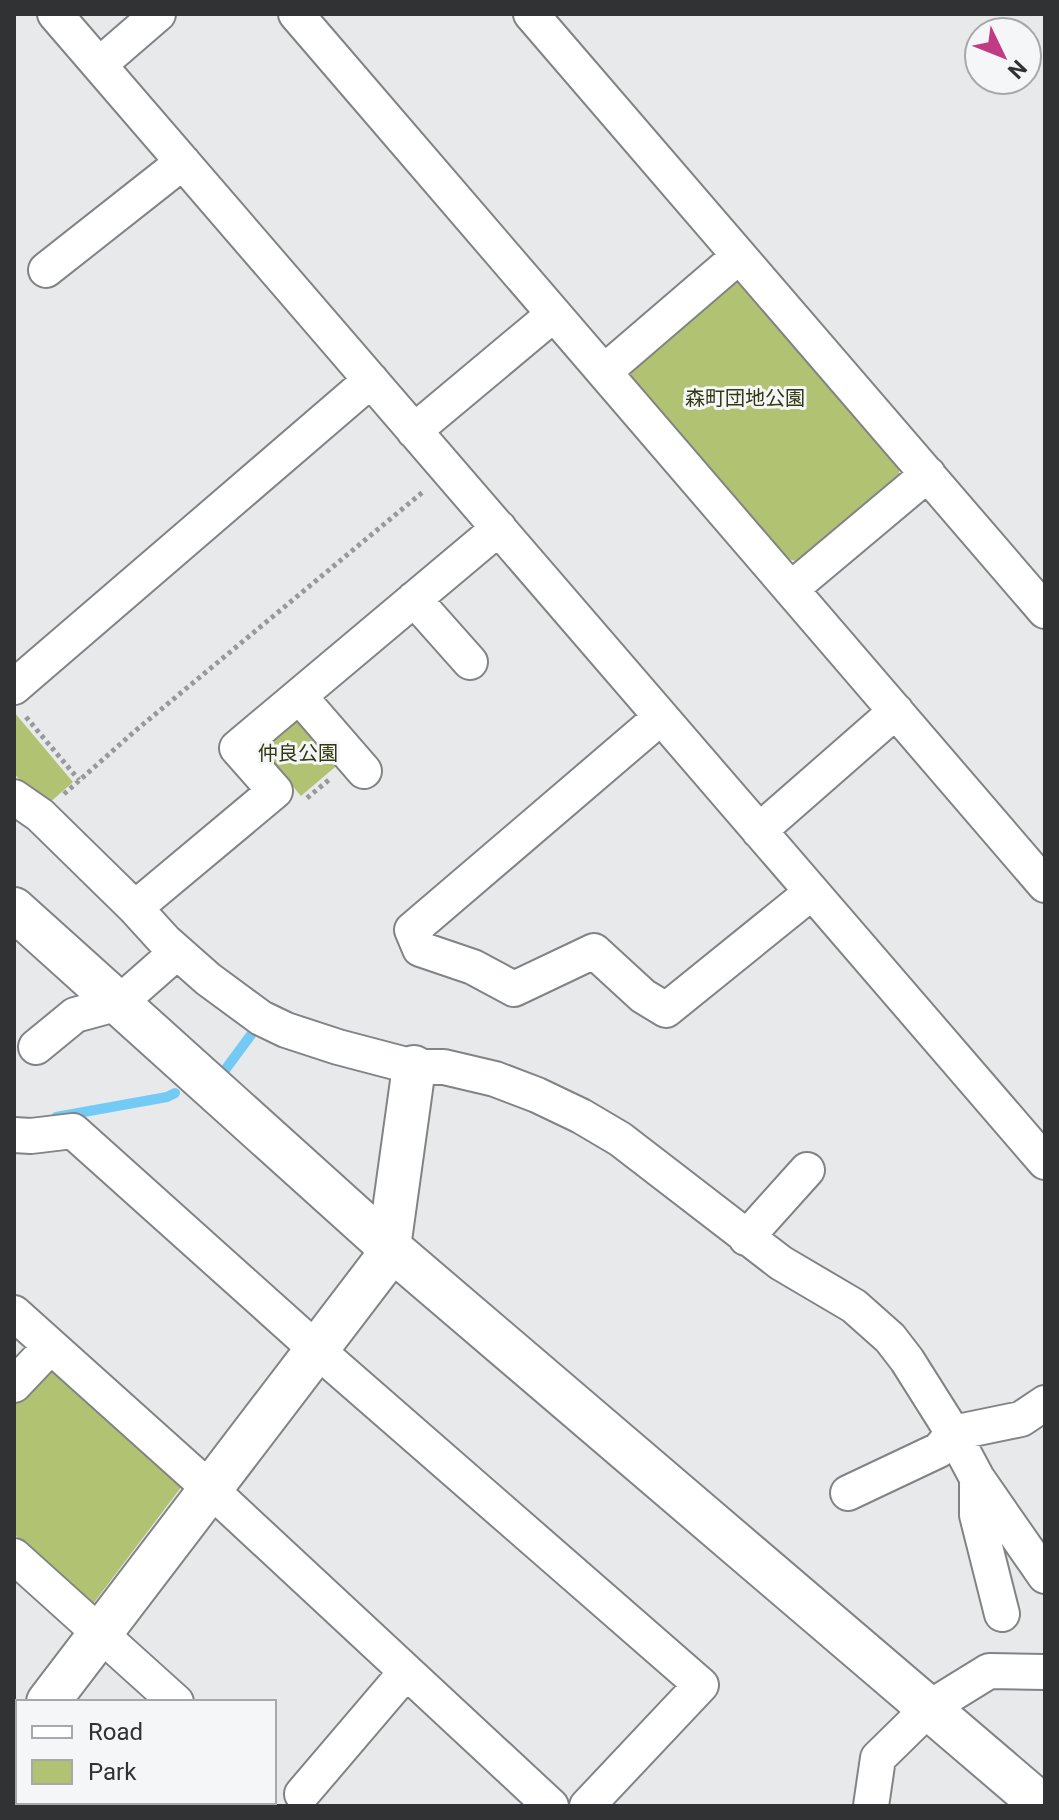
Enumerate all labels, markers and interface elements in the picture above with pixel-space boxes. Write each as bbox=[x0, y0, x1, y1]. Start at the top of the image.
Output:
north arrow bbox=[963, 16, 1043, 96]
text: N bbox=[1003, 55, 1032, 84]
park label: 森町団地公園 bbox=[685, 386, 805, 410]
park label: 仲良公園 bbox=[258, 741, 338, 765]
legend bbox=[16, 1700, 276, 1804]
text: Road bbox=[88, 1718, 143, 1746]
text: Park bbox=[88, 1758, 137, 1786]

